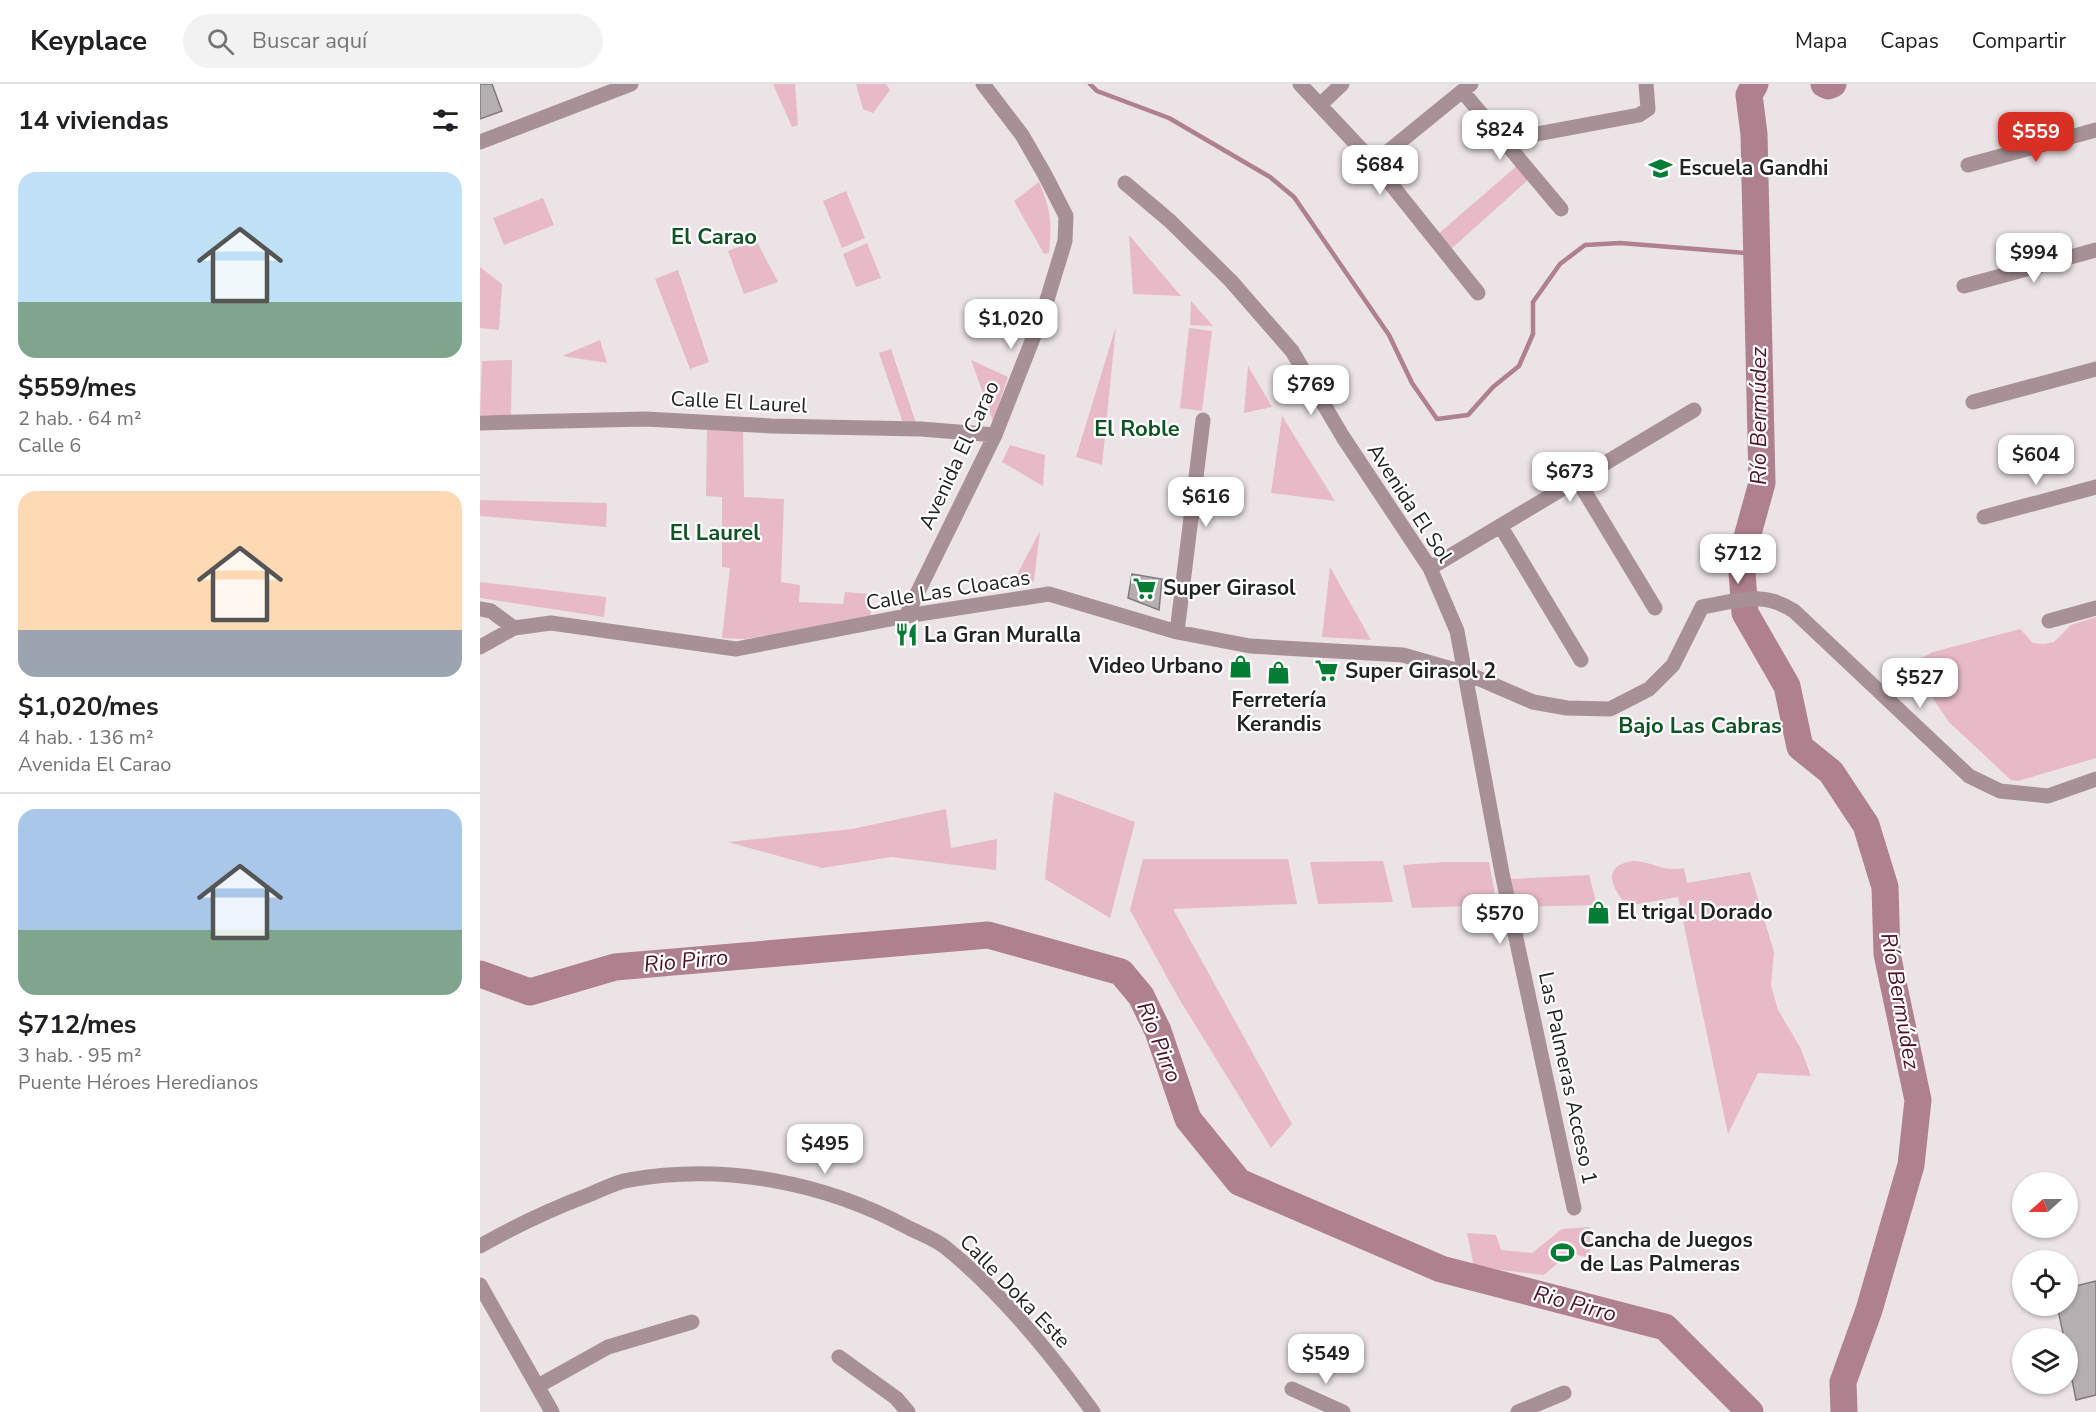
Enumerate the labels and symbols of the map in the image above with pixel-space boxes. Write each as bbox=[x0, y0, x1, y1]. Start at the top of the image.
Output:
pin: $824 bbox=[1464, 110, 1536, 161]
pin: $559 bbox=[2000, 112, 2072, 163]
pin: $684 bbox=[1344, 145, 1416, 196]
place label: Escuela Gandhi bbox=[1679, 154, 1828, 182]
school or university icon: Escuela Gandhi bbox=[1648, 155, 1674, 181]
district label: El Carao bbox=[671, 222, 757, 252]
pin: $994 bbox=[1998, 233, 2070, 284]
pin: $1,020 bbox=[962, 299, 1060, 350]
water label: Río Bermúdez bbox=[1744, 346, 1774, 485]
pin: $769 bbox=[1275, 365, 1347, 416]
street label: Avenida El Carao bbox=[912, 376, 1006, 534]
street label: Calle El Laurel bbox=[670, 384, 809, 420]
district label: El Roble bbox=[1094, 414, 1180, 444]
pin: $604 bbox=[2000, 435, 2072, 486]
street label: Avenida El Sol bbox=[1361, 438, 1459, 569]
pin: $673 bbox=[1534, 452, 1606, 503]
pin: $616 bbox=[1170, 477, 1242, 528]
district label: El Laurel bbox=[670, 518, 760, 548]
pin: $712 bbox=[1702, 534, 1774, 585]
street label: Calle Las Cloacas bbox=[864, 563, 1032, 617]
place label: Super Girasol bbox=[1163, 574, 1296, 602]
supermarket icon: Super Girasol bbox=[1132, 575, 1158, 601]
place label: La Gran Muralla bbox=[924, 621, 1081, 649]
restaurant icon: La Gran Muralla bbox=[893, 622, 919, 648]
place label: Video Urbano bbox=[1088, 652, 1223, 680]
shop icon: Video Urbano bbox=[1228, 653, 1254, 679]
place label: Super Girasol 2 bbox=[1345, 657, 1496, 685]
supermarket icon: Super Girasol 2 bbox=[1314, 658, 1340, 684]
pin: $527 bbox=[1884, 658, 1956, 709]
shop icon: Ferretería Kerandis bbox=[1266, 659, 1292, 685]
place label: Ferretería Kerandis bbox=[1232, 686, 1326, 738]
district label: Bajo Las Cabras bbox=[1618, 711, 1782, 741]
pin: $570 bbox=[1464, 894, 1536, 945]
place label: El trigal Dorado bbox=[1617, 898, 1773, 926]
shop icon: El trigal Dorado bbox=[1586, 899, 1612, 925]
water label: Río Bermúdez bbox=[1873, 930, 1927, 1072]
water label: Rio Pirro bbox=[643, 942, 729, 980]
street label: Las Palmeras Acceso 1 bbox=[1532, 969, 1604, 1187]
water label: Rio Pirro bbox=[1129, 997, 1189, 1087]
pin: $495 bbox=[789, 1124, 861, 1175]
north arrow bbox=[2012, 1172, 2078, 1238]
place label: Cancha de Juegos de Las Palmeras bbox=[1580, 1226, 1753, 1278]
street label: Calle Doka Este bbox=[953, 1228, 1077, 1354]
sports icon: Cancha de Juegos de Las Palmeras bbox=[1549, 1239, 1575, 1265]
water label: Rio Pirro bbox=[1530, 1279, 1620, 1329]
pin: $549 bbox=[1290, 1334, 1362, 1385]

